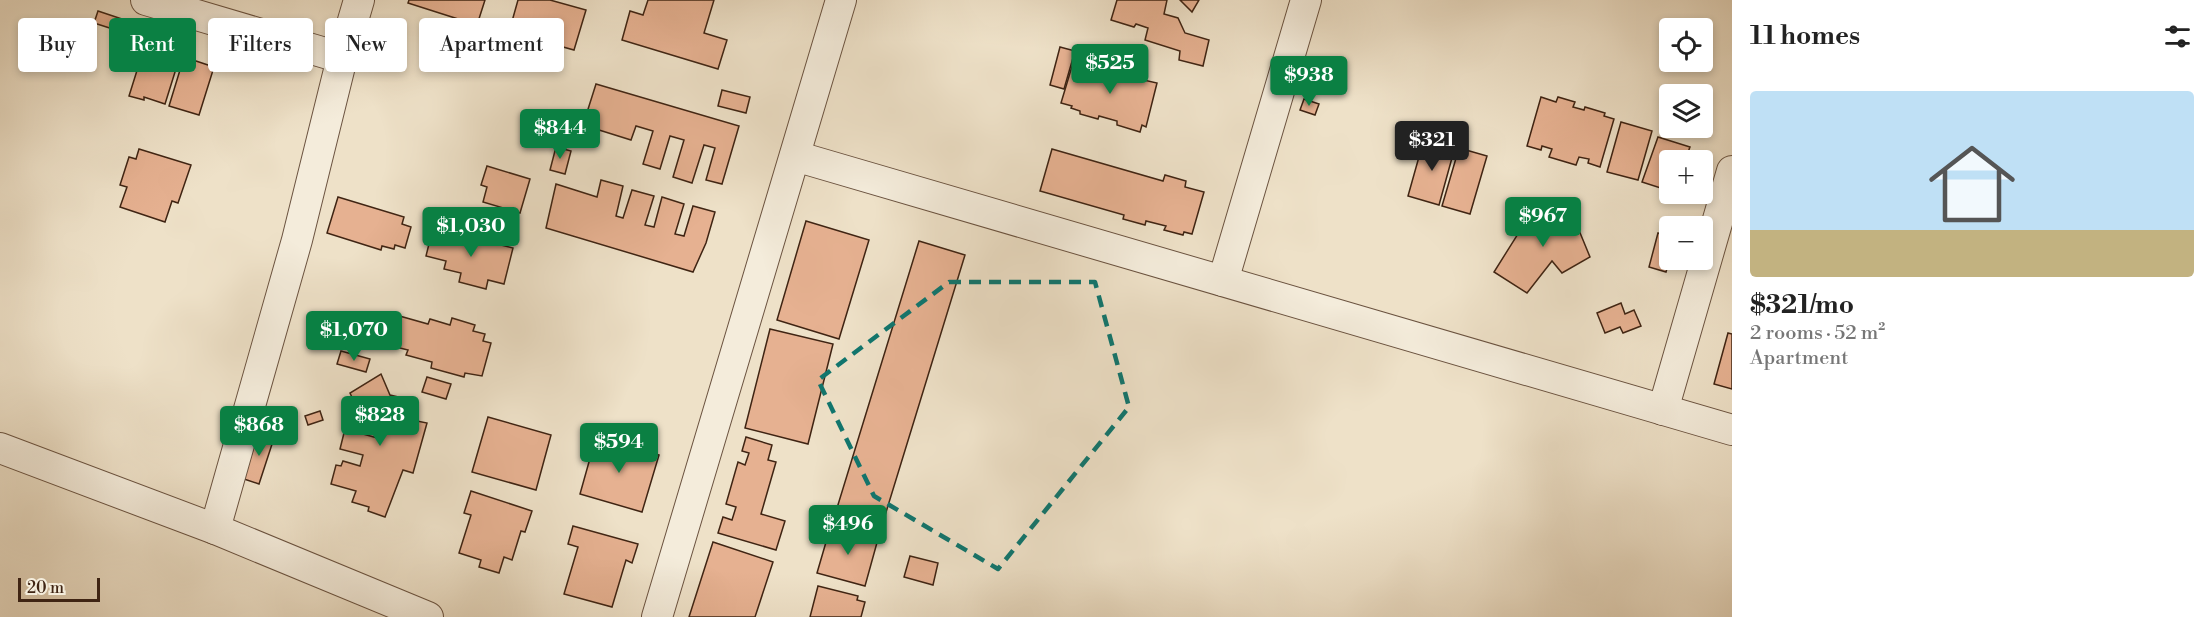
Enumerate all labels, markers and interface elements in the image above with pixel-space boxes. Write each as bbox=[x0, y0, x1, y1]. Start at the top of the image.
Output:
chip: Buy bbox=[18, 18, 97, 72]
chip: Rent bbox=[109, 18, 196, 72]
chip: Filters bbox=[208, 18, 313, 72]
chip: New bbox=[325, 18, 407, 72]
chip: Apartment bbox=[419, 18, 564, 72]
map controls bbox=[1659, 18, 1713, 270]
button: locate bbox=[1659, 18, 1713, 72]
text: 11 homes bbox=[1750, 20, 1860, 52]
icon: filters bbox=[2161, 20, 2194, 53]
pin: $525 bbox=[1074, 44, 1146, 95]
text: $525 bbox=[1085, 51, 1135, 76]
pin: $938 bbox=[1273, 56, 1345, 107]
text: $938 bbox=[1284, 63, 1334, 88]
button: layers bbox=[1659, 84, 1713, 138]
pin: $844 bbox=[524, 109, 596, 160]
text: $844 bbox=[534, 116, 586, 141]
pin: $321 bbox=[1396, 121, 1468, 172]
text: $321 bbox=[1409, 128, 1455, 153]
icon: home bbox=[1918, 130, 2026, 238]
button: + bbox=[1659, 150, 1713, 204]
pin: $967 bbox=[1507, 197, 1579, 248]
text: $967 bbox=[1519, 204, 1567, 229]
pin: $1,030 bbox=[422, 207, 520, 258]
text: $1,030 bbox=[437, 214, 506, 239]
button: − bbox=[1659, 216, 1713, 270]
text: $321/mo bbox=[1750, 289, 1854, 321]
pin: $1,070 bbox=[305, 311, 403, 362]
text: $1,070 bbox=[320, 318, 388, 343]
text: 2 rooms · 52 m² bbox=[1750, 321, 1885, 346]
text: Apartment bbox=[1750, 346, 1848, 371]
pin: $828 bbox=[344, 396, 416, 447]
text: $828 bbox=[355, 403, 405, 428]
pin: $868 bbox=[223, 406, 295, 457]
text: $868 bbox=[234, 413, 284, 438]
pin: $594 bbox=[583, 423, 655, 474]
text: $594 bbox=[594, 430, 644, 455]
pin: $496 bbox=[812, 505, 884, 556]
text: $496 bbox=[823, 512, 873, 537]
scale bar bbox=[18, 575, 100, 602]
text: 20 m bbox=[27, 578, 64, 598]

